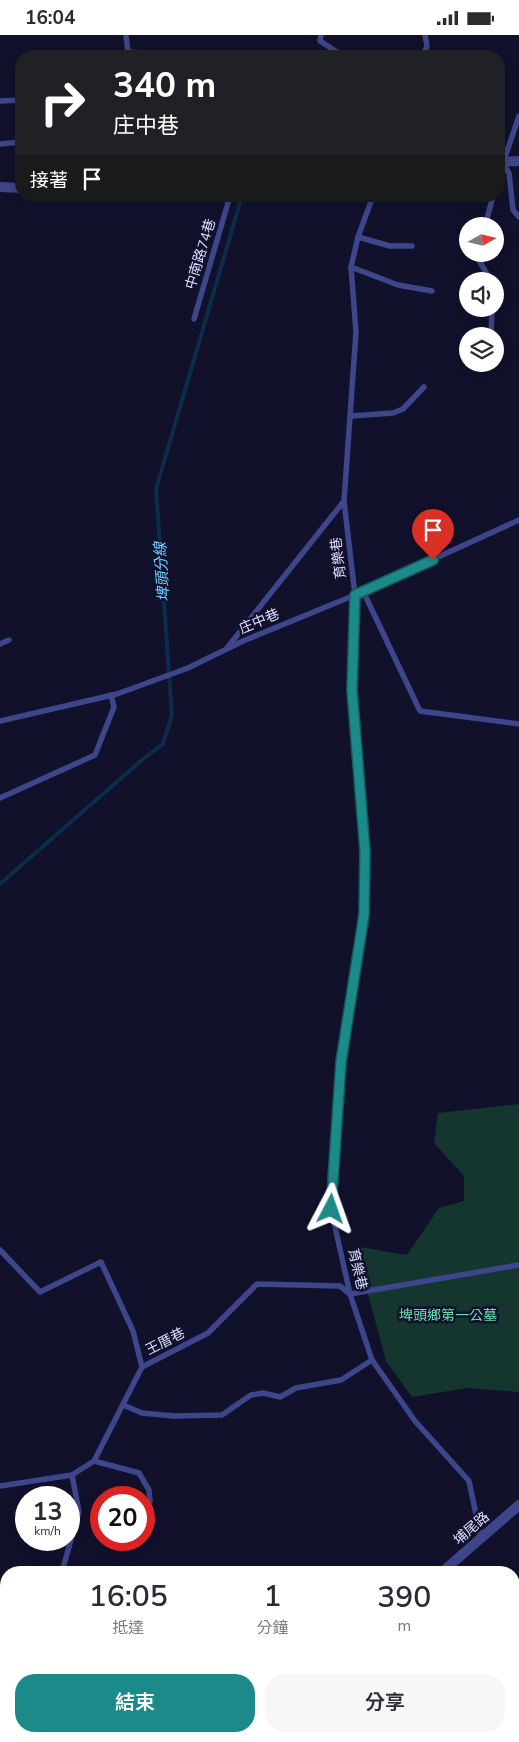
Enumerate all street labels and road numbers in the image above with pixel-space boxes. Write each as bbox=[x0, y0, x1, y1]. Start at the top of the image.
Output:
street label: 中南路74巷 bbox=[181, 217, 220, 292]
street label: 育樂巷 bbox=[327, 536, 350, 580]
street label: 庄中巷 bbox=[236, 605, 282, 638]
street label: 育樂巷 bbox=[344, 1247, 371, 1292]
street label: 王厝巷 bbox=[142, 1323, 188, 1359]
street label: 埔尾路 bbox=[449, 1507, 493, 1549]

